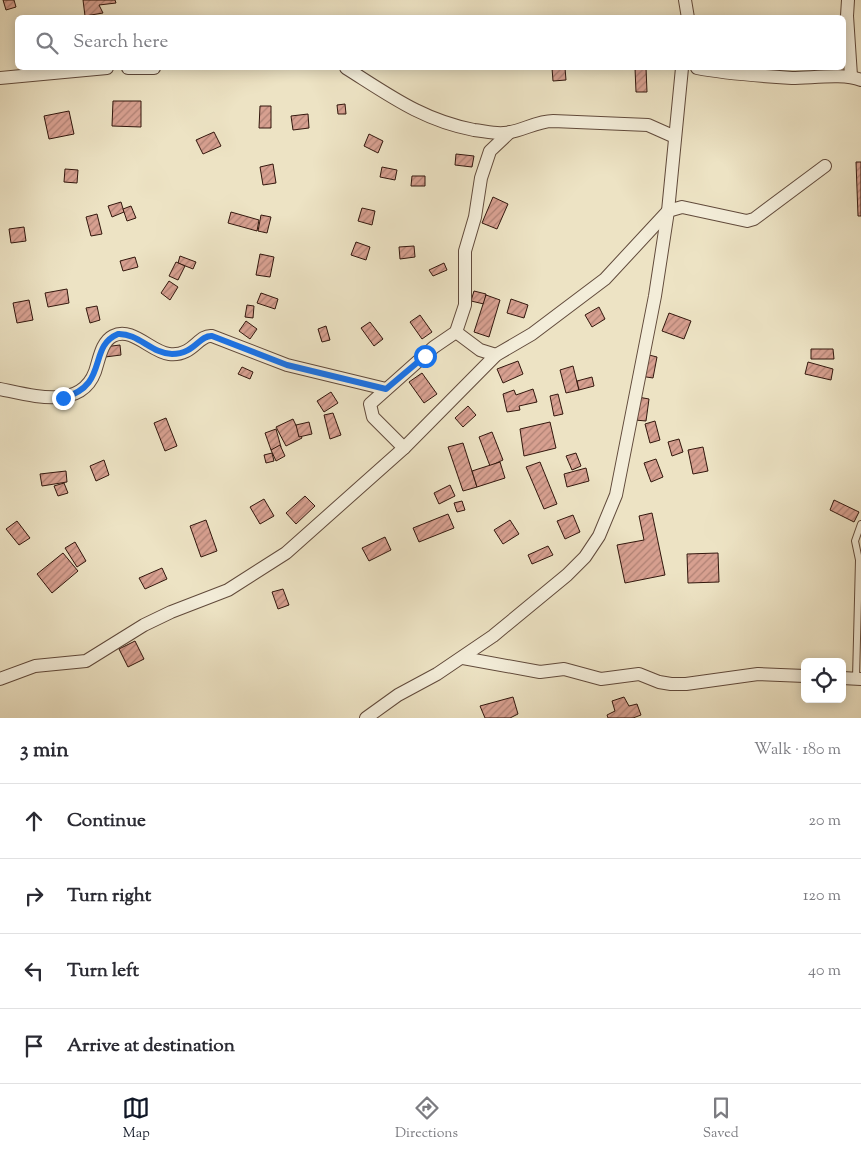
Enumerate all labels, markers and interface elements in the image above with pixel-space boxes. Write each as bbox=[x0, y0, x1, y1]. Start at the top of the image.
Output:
search box bbox=[15, 15, 846, 70]
icon: search bbox=[33, 29, 61, 57]
text: Search here bbox=[73, 29, 168, 56]
route start bbox=[414, 345, 437, 368]
route end bbox=[52, 387, 75, 410]
map controls bbox=[801, 658, 846, 703]
button: locate bbox=[801, 658, 846, 703]
text: 3 min bbox=[20, 736, 69, 766]
text: Walk · 180 m bbox=[754, 739, 841, 762]
icon: ahead bbox=[20, 807, 48, 835]
text: Continue bbox=[67, 808, 146, 835]
text: 20 m bbox=[808, 810, 841, 833]
icon: right bbox=[20, 882, 48, 910]
text: Turn right bbox=[67, 883, 151, 910]
text: 120 m bbox=[803, 885, 841, 908]
icon: left bbox=[20, 957, 48, 985]
text: Turn left bbox=[67, 958, 139, 985]
text: 40 m bbox=[808, 960, 841, 983]
icon: arrive bbox=[20, 1032, 48, 1060]
text: Arrive at destination bbox=[67, 1033, 235, 1060]
tab: Map bbox=[122, 1094, 150, 1144]
tab: Directions bbox=[395, 1094, 458, 1144]
tab: Saved bbox=[703, 1094, 739, 1144]

